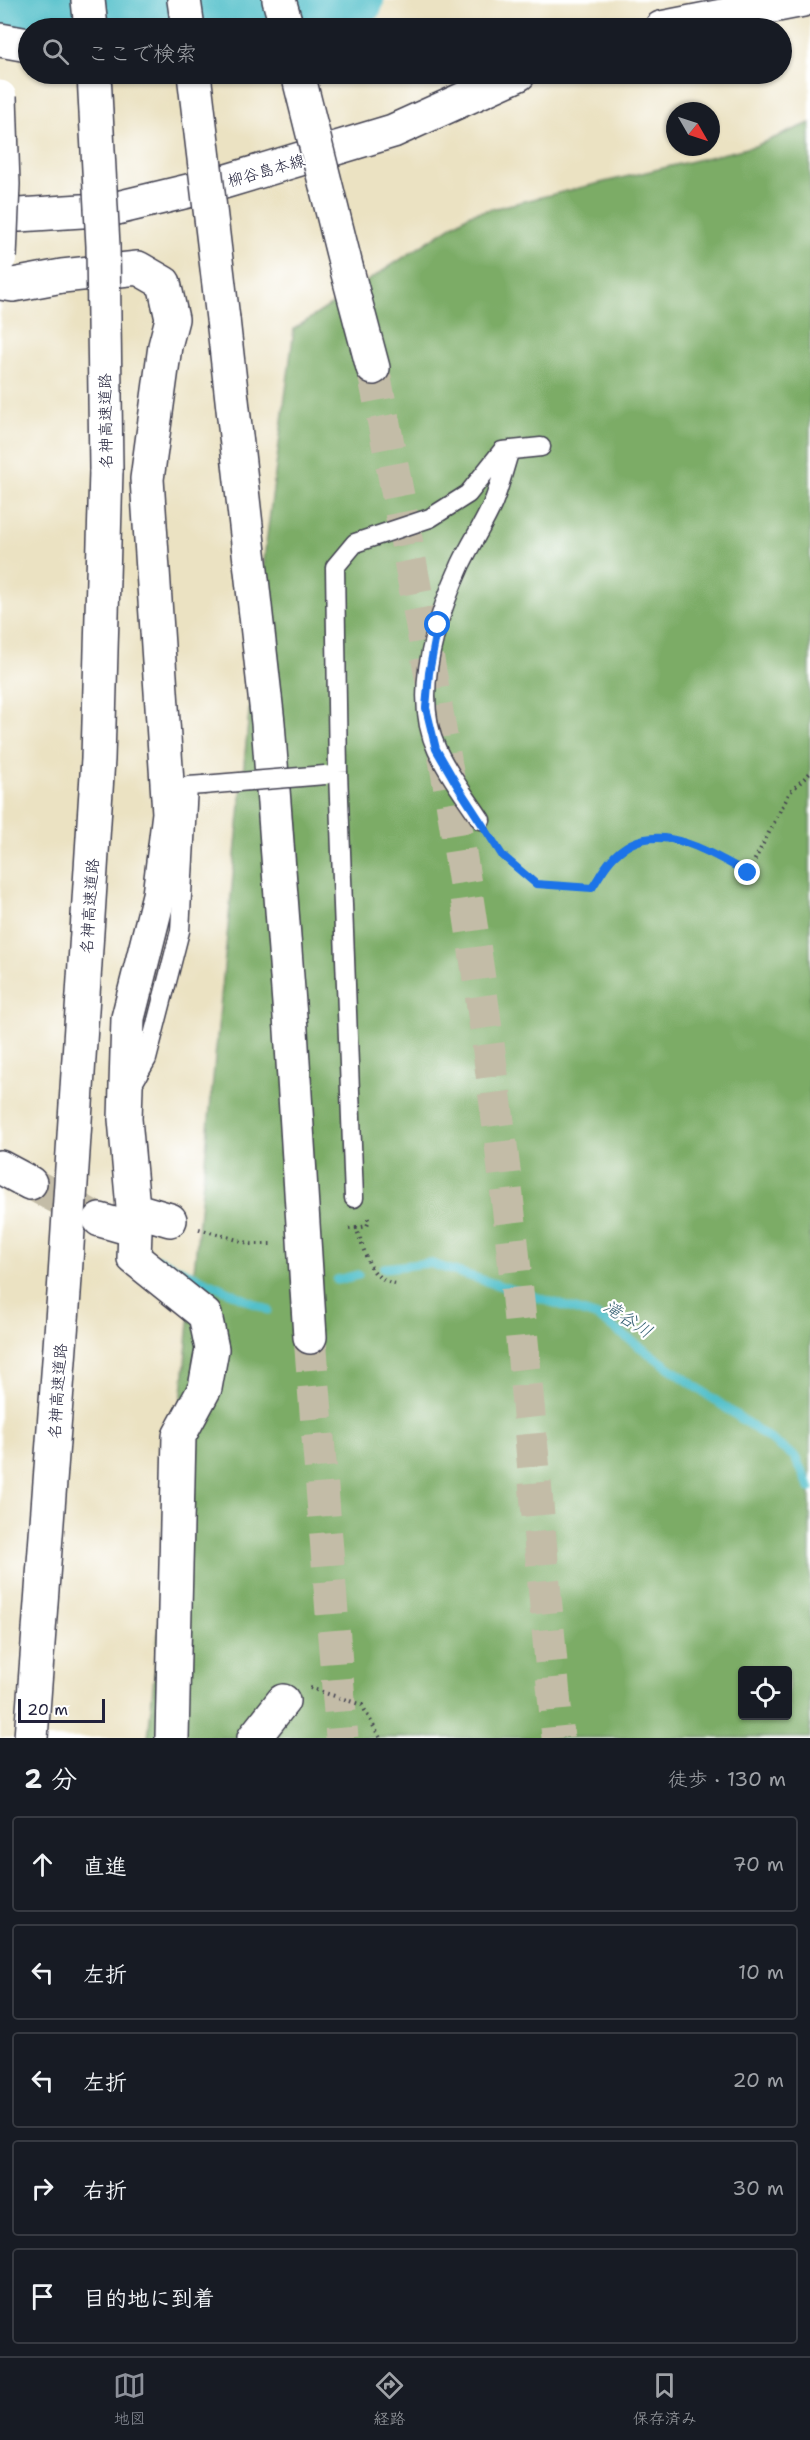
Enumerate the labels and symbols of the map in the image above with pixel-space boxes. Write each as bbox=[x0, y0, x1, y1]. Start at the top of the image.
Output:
north arrow bbox=[666, 102, 720, 156]
street label: 柳谷島本線 bbox=[225, 149, 307, 192]
street label: 名神高速道路 bbox=[94, 373, 117, 469]
route start bbox=[424, 611, 450, 637]
street label: 名神高速道路 bbox=[76, 857, 103, 955]
route end bbox=[734, 859, 760, 885]
water label: 滝谷川 bbox=[599, 1294, 657, 1344]
street label: 名神高速道路 bbox=[44, 1342, 71, 1440]
scale bar bbox=[18, 1696, 105, 1724]

